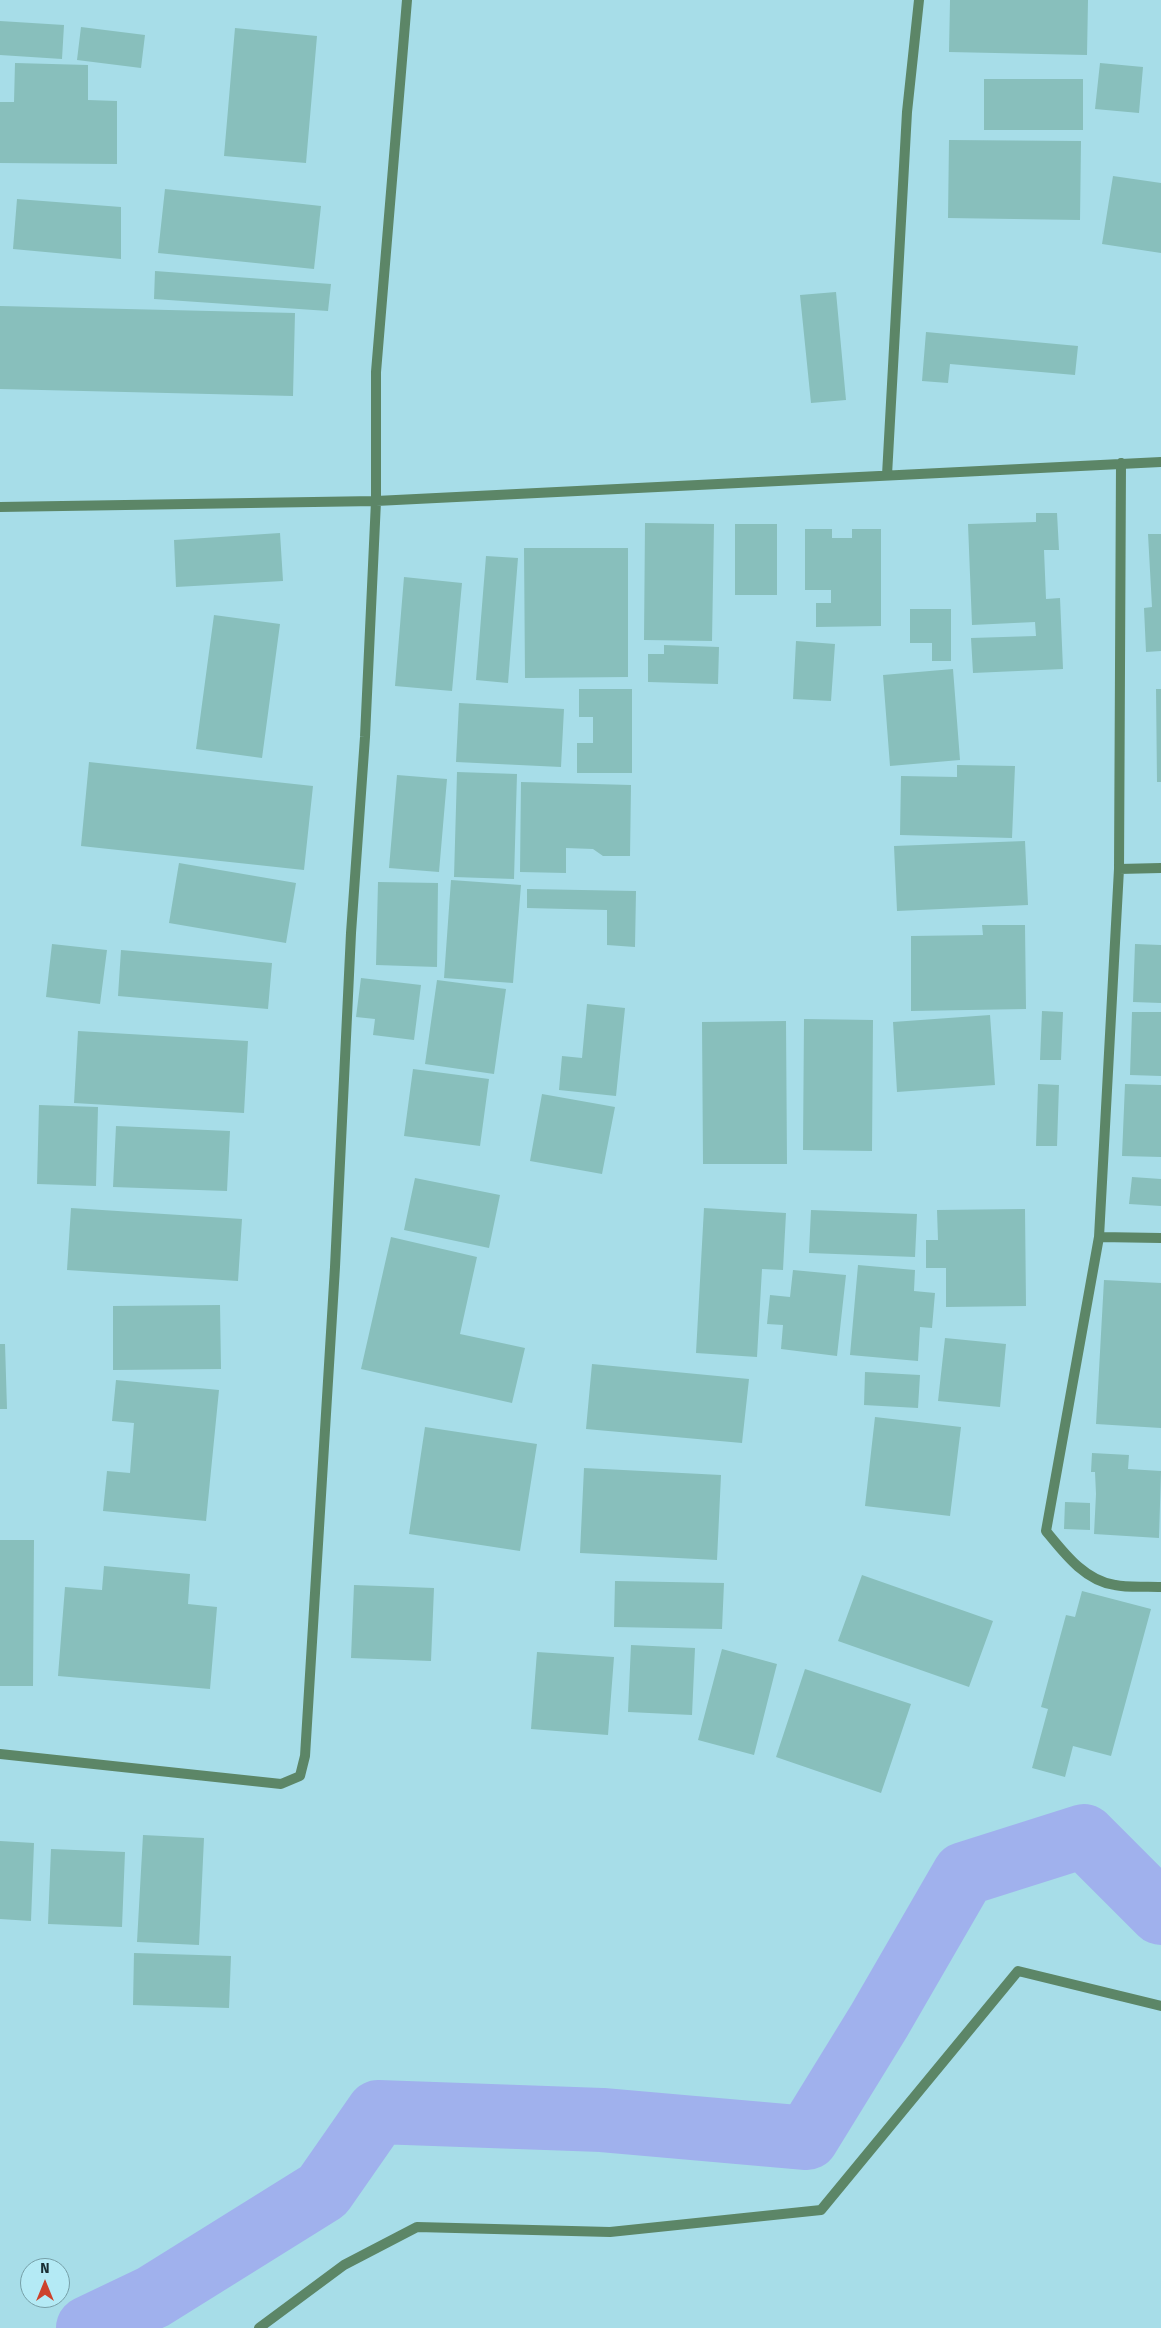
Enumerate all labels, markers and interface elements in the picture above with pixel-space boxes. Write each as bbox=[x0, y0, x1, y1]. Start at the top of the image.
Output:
north arrow bbox=[20, 2258, 70, 2308]
text: N bbox=[40, 2260, 50, 2277]

